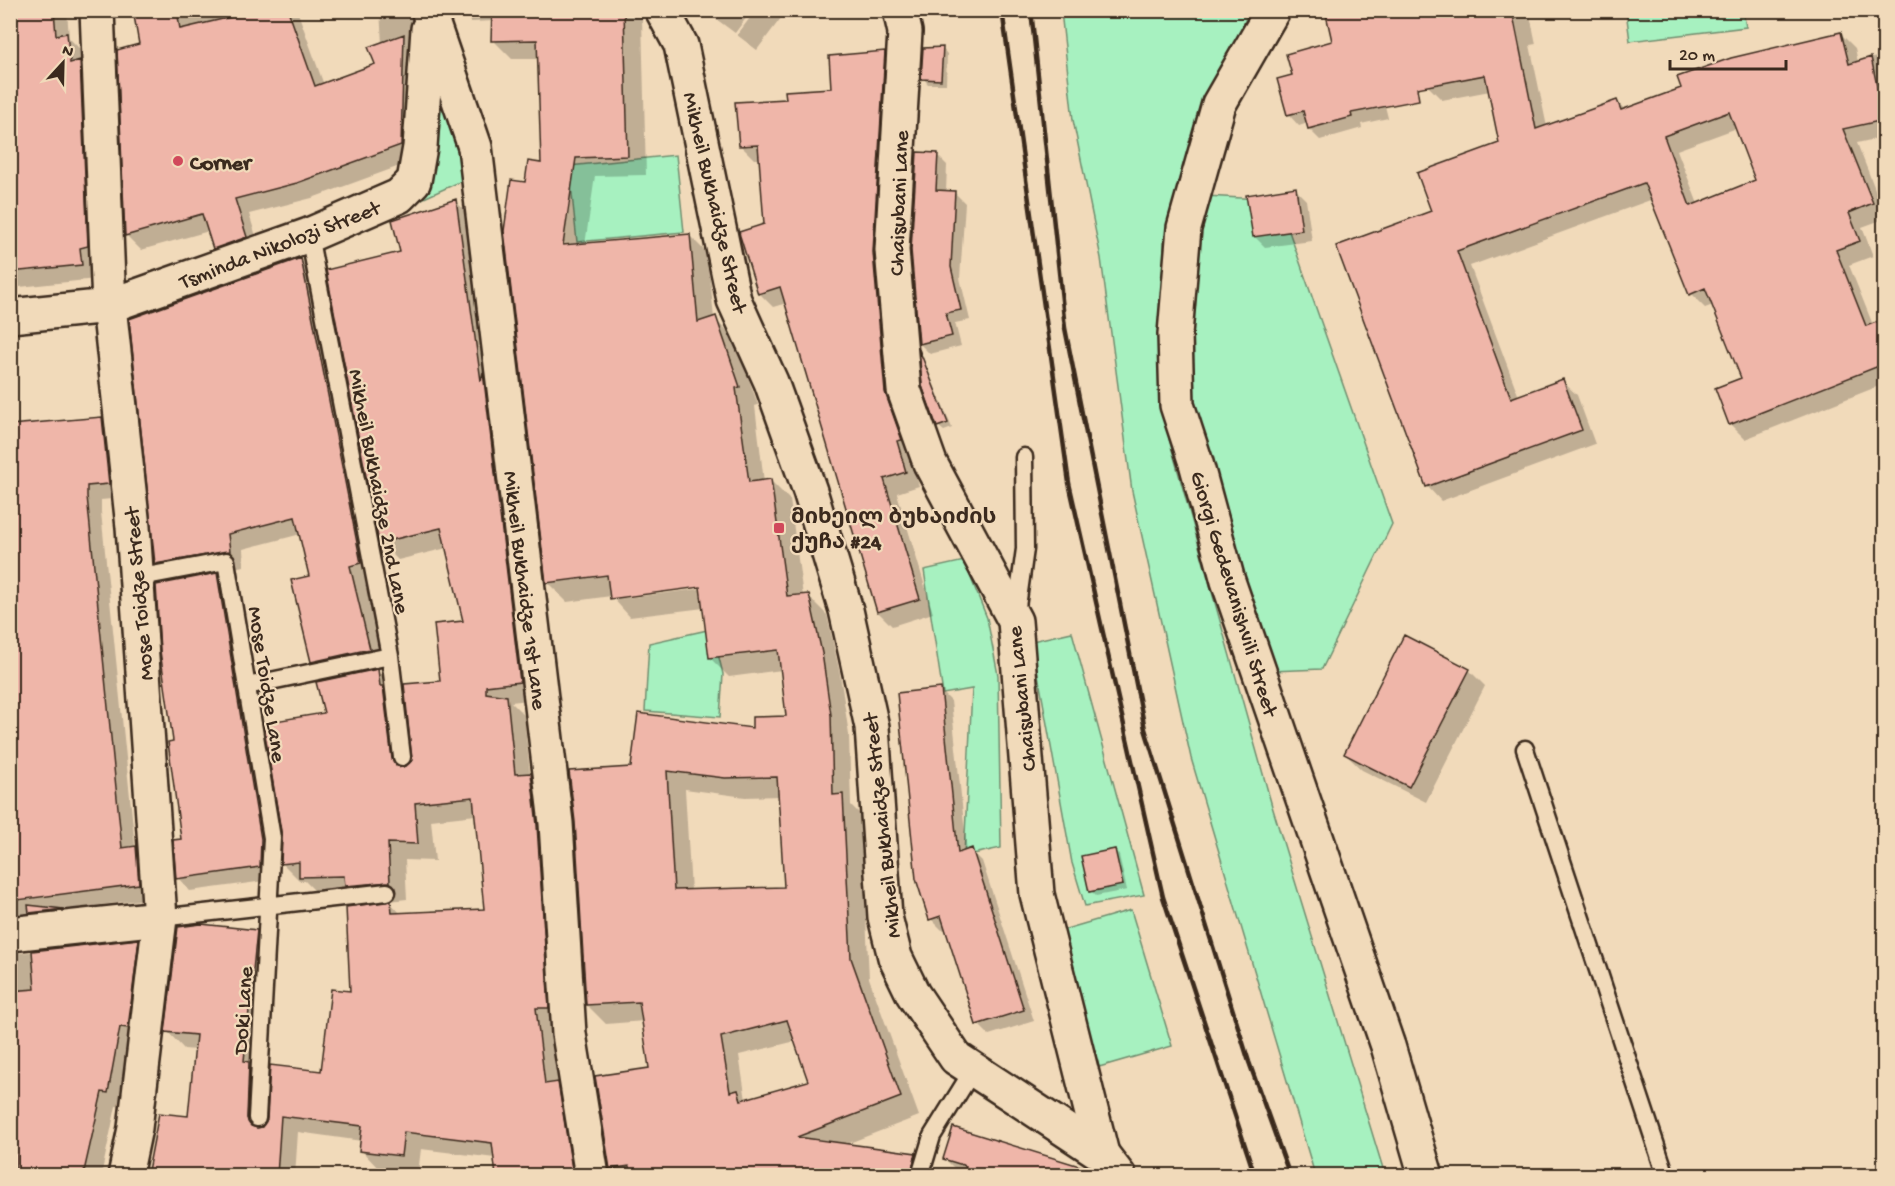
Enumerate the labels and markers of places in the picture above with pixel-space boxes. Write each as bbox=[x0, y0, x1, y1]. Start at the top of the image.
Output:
place label: Corner bbox=[189, 152, 253, 178]
marker: Corner bbox=[171, 154, 185, 168]
place label: მიხეილ ბუხაიძის ქუჩა #24 bbox=[791, 506, 996, 557]
marker: მიხეილ ბუხაიძის ქუჩა #24 bbox=[772, 521, 786, 535]

